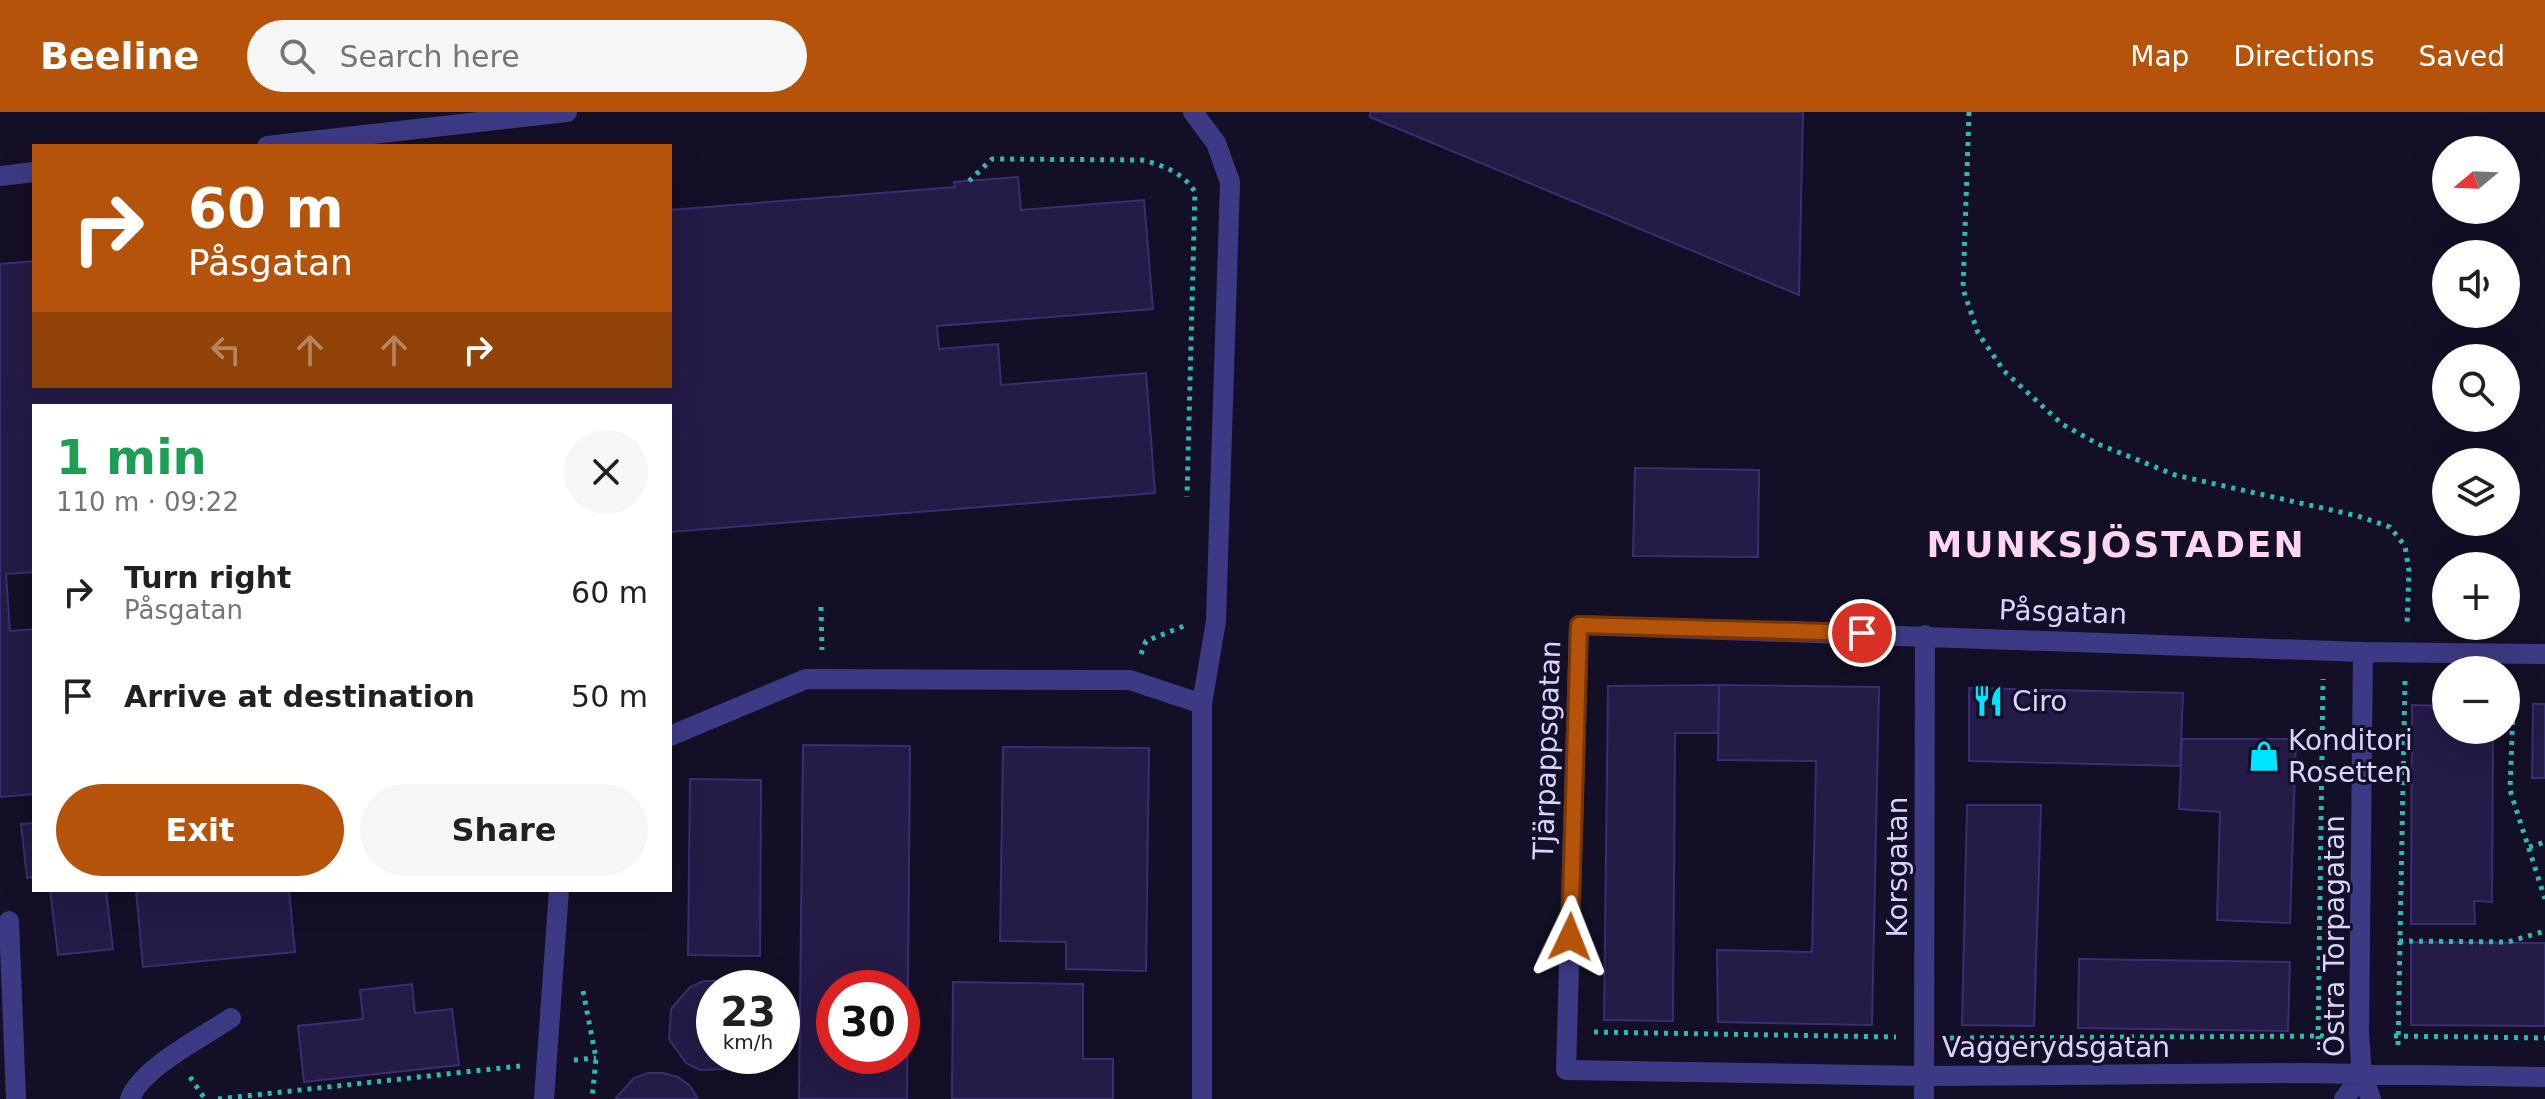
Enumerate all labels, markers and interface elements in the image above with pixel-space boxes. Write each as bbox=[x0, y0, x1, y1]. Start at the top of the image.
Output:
search box bbox=[247, 20, 807, 92]
text: Beeline bbox=[40, 34, 199, 78]
icon: search bbox=[275, 34, 319, 78]
text: Search here bbox=[339, 39, 520, 74]
text: Map bbox=[2130, 40, 2189, 73]
text: Directions bbox=[2233, 40, 2374, 73]
text: Saved bbox=[2418, 40, 2505, 73]
north arrow bbox=[2432, 136, 2520, 224]
map controls bbox=[2432, 136, 2520, 744]
text: 60 m bbox=[188, 175, 344, 240]
icon: right bbox=[56, 176, 160, 280]
button: sound bbox=[2432, 240, 2520, 328]
text: Påsgatan bbox=[188, 242, 353, 283]
icon: left bbox=[204, 328, 248, 372]
icon: ahead bbox=[288, 328, 332, 372]
icon: ahead bbox=[372, 328, 416, 372]
icon: right bbox=[456, 328, 500, 372]
button: search bbox=[2432, 344, 2520, 432]
text: 1 min bbox=[56, 429, 207, 485]
button: close bbox=[564, 430, 648, 514]
button: layers bbox=[2432, 448, 2520, 536]
text: 110 m · 09:22 bbox=[56, 487, 239, 517]
district label: MUNKSJÖSTADEN bbox=[1926, 524, 2306, 565]
button: + bbox=[2432, 552, 2520, 640]
text: Turn right bbox=[124, 560, 291, 595]
icon: right bbox=[56, 570, 100, 614]
text: 60 m bbox=[571, 575, 648, 610]
street label: Påsgatan bbox=[1998, 593, 2128, 631]
text: Påsgatan bbox=[124, 595, 243, 625]
pin bbox=[1828, 599, 1896, 667]
icon: arrive bbox=[1840, 611, 1884, 655]
street label: Tjärpappsgatan bbox=[1527, 640, 1567, 861]
button: − bbox=[2432, 656, 2520, 744]
icon: arrive bbox=[56, 674, 100, 718]
text: Arrive at destination bbox=[124, 679, 475, 714]
text: 50 m bbox=[571, 679, 648, 714]
restaurant icon: Ciro bbox=[1971, 684, 2005, 718]
place label: Ciro bbox=[2012, 685, 2067, 718]
place label: Konditori Rosetten bbox=[2288, 724, 2413, 789]
shop icon: Konditori Rosetten bbox=[2247, 739, 2281, 773]
button: Exit bbox=[56, 784, 344, 876]
button: Share bbox=[360, 784, 648, 876]
street label: Korsgatan bbox=[1881, 796, 1914, 938]
street label: Östra Torpagatan bbox=[2317, 815, 2351, 1057]
position arrow bbox=[1528, 895, 1612, 979]
speed limit sign: 30 bbox=[816, 970, 920, 1074]
text: 23 bbox=[720, 989, 776, 1035]
text: km/h bbox=[723, 1030, 773, 1054]
street label: Vaggerydsgatan bbox=[1942, 1031, 2170, 1064]

